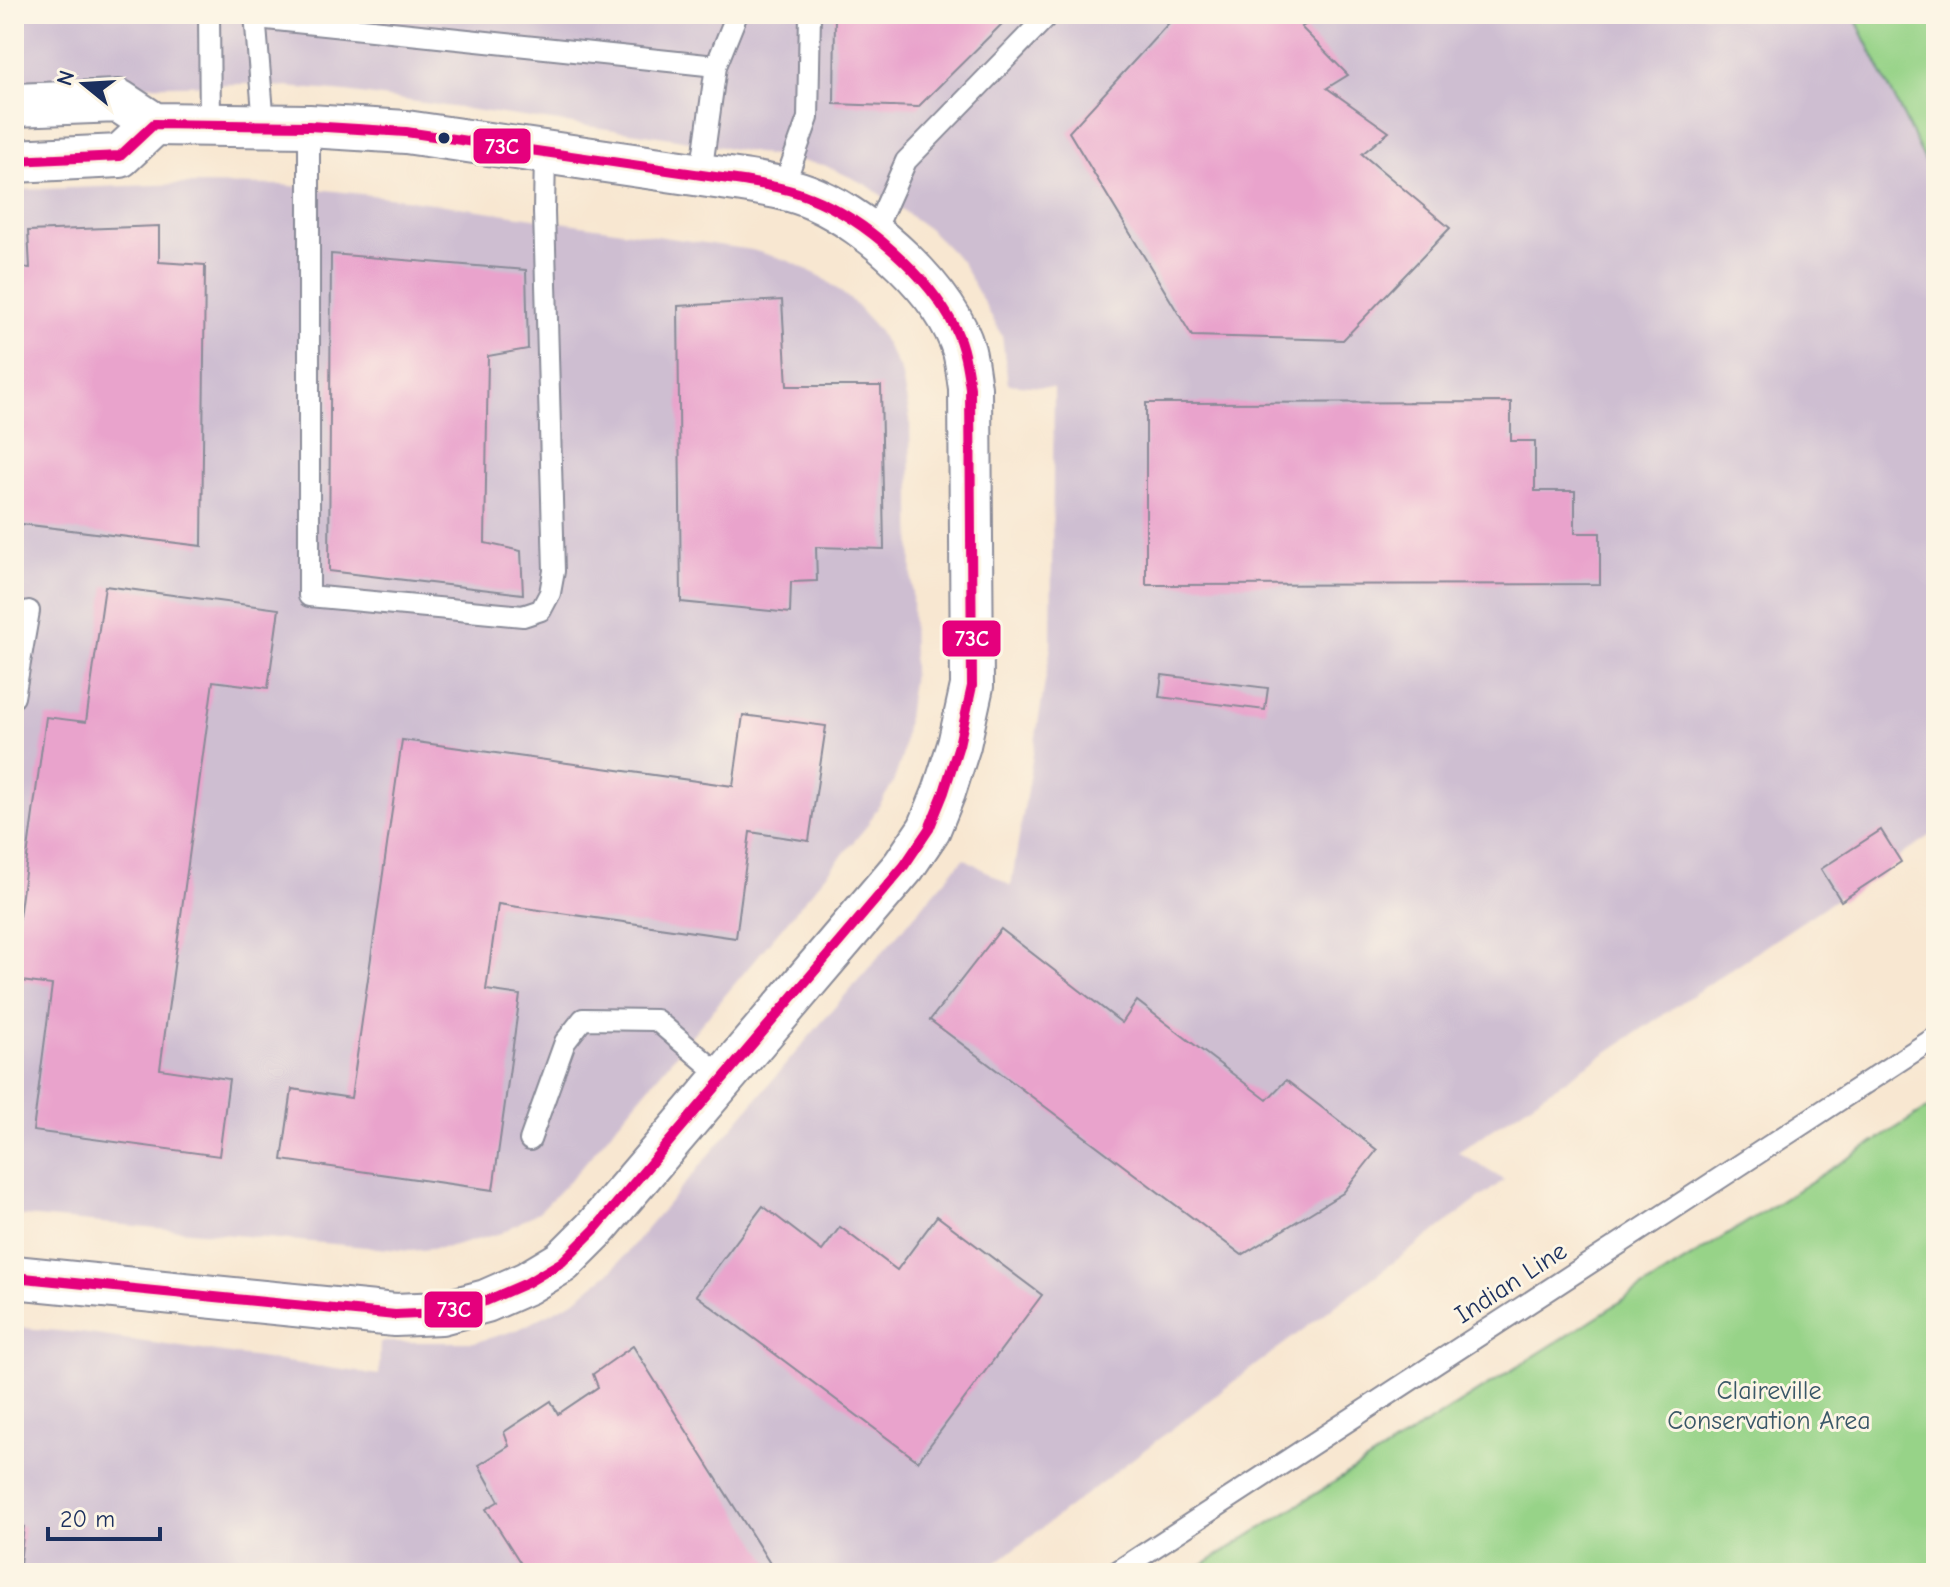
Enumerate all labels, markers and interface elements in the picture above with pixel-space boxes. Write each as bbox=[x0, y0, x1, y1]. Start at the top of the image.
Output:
north arrow bbox=[44, 44, 124, 124]
text: N bbox=[51, 67, 81, 89]
line badge: 73C bbox=[472, 127, 532, 165]
unlabelled marker bbox=[436, 130, 452, 146]
text: 73C bbox=[485, 134, 519, 160]
line badge: 73C bbox=[941, 619, 1002, 658]
text: 73C bbox=[955, 626, 989, 652]
street label: Indian Line bbox=[1450, 1236, 1572, 1330]
line badge: 73C bbox=[423, 1290, 484, 1329]
text: 73C bbox=[437, 1297, 471, 1323]
park label: Claireville Conservation Area bbox=[1667, 1376, 1871, 1436]
scale bar bbox=[48, 1491, 160, 1541]
text: 20 m bbox=[60, 1505, 115, 1533]

